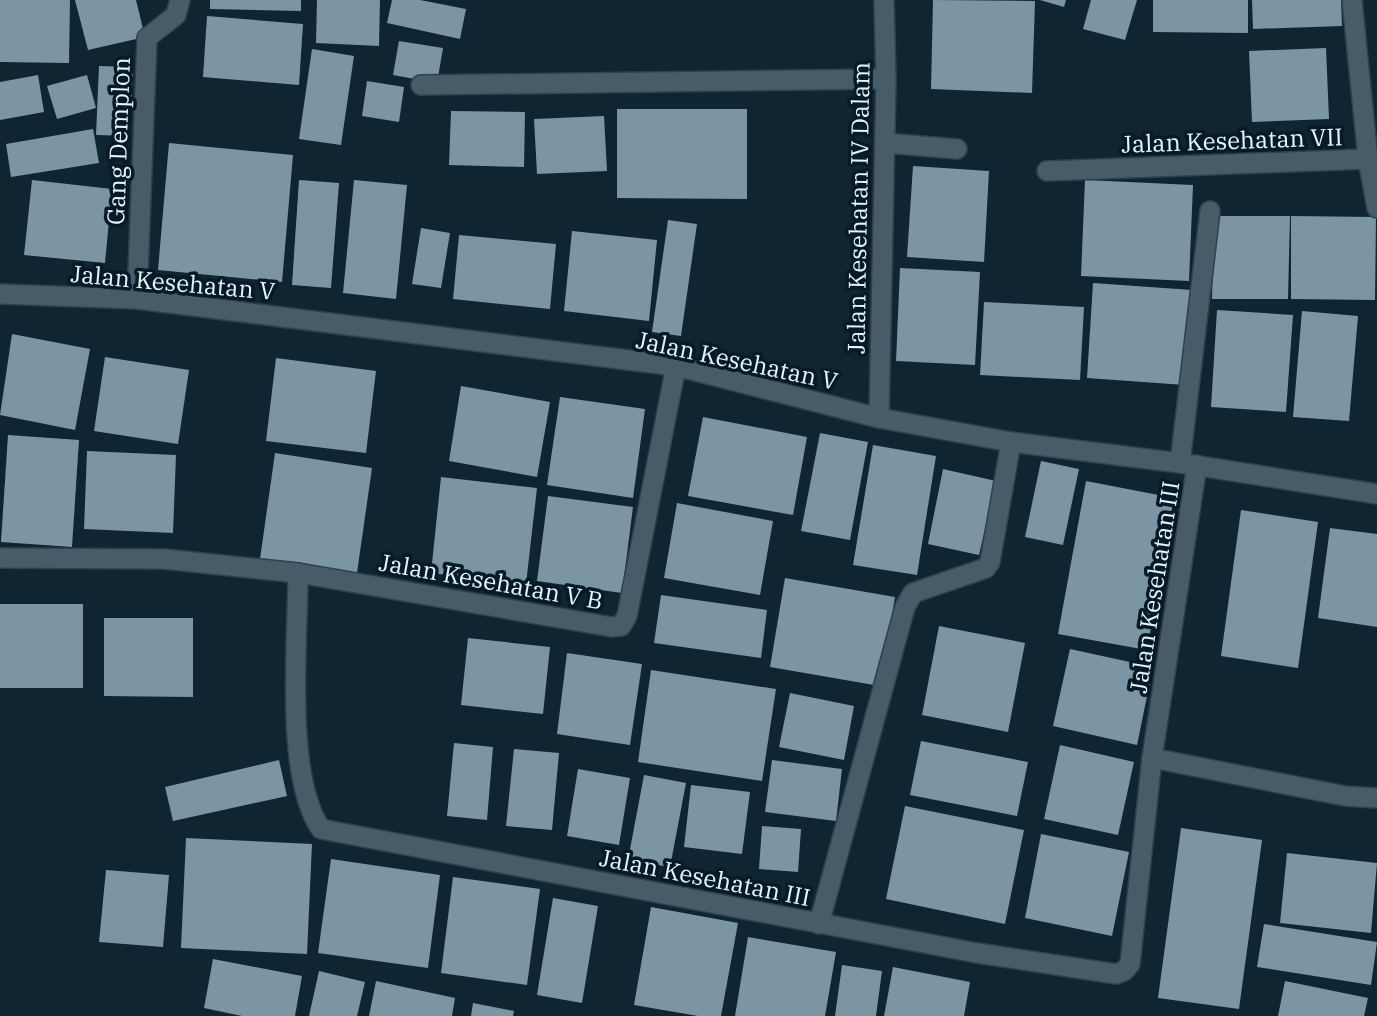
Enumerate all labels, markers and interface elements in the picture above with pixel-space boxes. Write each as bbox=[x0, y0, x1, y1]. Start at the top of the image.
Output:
street label: Gang Demplon bbox=[99, 56, 137, 226]
street label: Jalan Kesehatan IV Dalam bbox=[839, 61, 877, 354]
street label: Jalan Kesehatan VII bbox=[1121, 120, 1343, 160]
street label: Jalan Kesehatan V bbox=[69, 257, 277, 307]
street label: Jalan Kesehatan V bbox=[633, 323, 841, 397]
street label: Jalan Kesehatan III bbox=[1121, 479, 1187, 695]
street label: Jalan Kesehatan V B bbox=[377, 546, 605, 616]
street label: Jalan Kesehatan III bbox=[597, 841, 813, 913]

